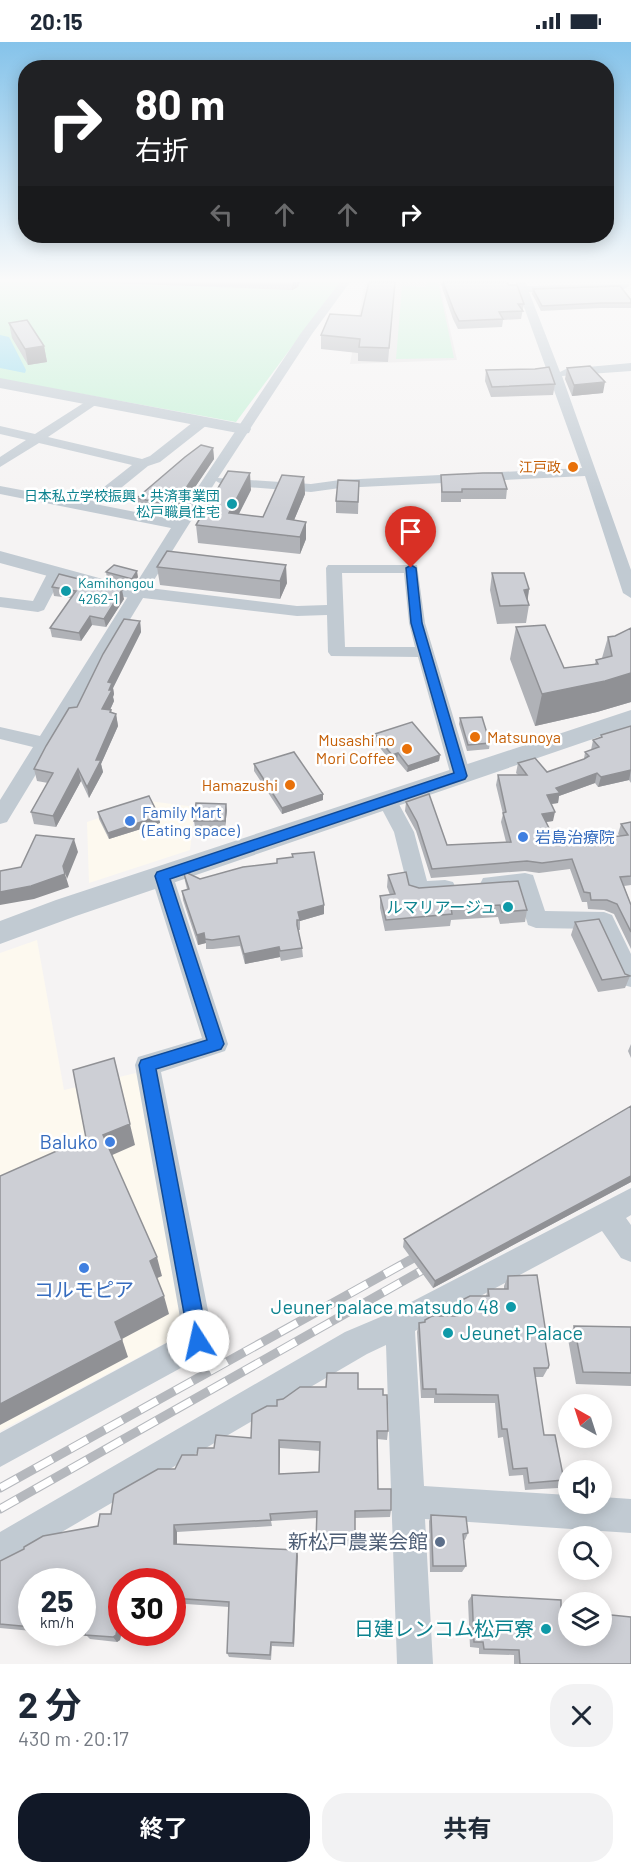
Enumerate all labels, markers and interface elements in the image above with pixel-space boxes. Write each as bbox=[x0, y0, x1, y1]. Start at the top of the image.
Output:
text: 20:15 bbox=[30, 8, 83, 34]
text: 80 m bbox=[135, 78, 225, 128]
icon: right bbox=[36, 84, 114, 162]
text: 右折 bbox=[135, 133, 189, 165]
icon: left bbox=[205, 198, 238, 231]
icon: ahead bbox=[268, 198, 301, 231]
icon: ahead bbox=[331, 198, 364, 231]
icon: right bbox=[394, 198, 427, 231]
place label: 江戸政 bbox=[519, 458, 561, 475]
marker: 江戸政 bbox=[566, 460, 580, 474]
place label: 日本私立学校振興・共済事業団 松戸職員住宅 bbox=[24, 487, 220, 520]
marker: 日本私立学校振興・共済事業団 松戸職員住宅 bbox=[225, 497, 239, 511]
pin bbox=[385, 506, 436, 568]
icon: arrive bbox=[394, 515, 427, 548]
place label: Kamihongou 4262-1 bbox=[78, 574, 154, 607]
marker: Kamihongou 4262-1 bbox=[59, 584, 73, 598]
place label: Matsunoya bbox=[487, 727, 561, 746]
place label: Musashi no Mori Coffee bbox=[316, 730, 395, 767]
marker: Matsunoya bbox=[468, 730, 482, 744]
marker: Musashi no Mori Coffee bbox=[400, 742, 414, 756]
place label: Hamazushi bbox=[202, 775, 278, 794]
marker: Hamazushi bbox=[283, 778, 297, 792]
place label: Family Mart (Eating space) bbox=[141, 802, 241, 839]
marker: Family Mart (Eating space) bbox=[123, 814, 137, 828]
place label: 岩島治療院 bbox=[535, 827, 615, 846]
marker: 岩島治療院 bbox=[516, 830, 530, 844]
place label: ルマリアージュ bbox=[386, 897, 496, 916]
marker: ルマリアージュ bbox=[501, 900, 515, 914]
place label: Baluko bbox=[40, 1129, 98, 1153]
marker: Baluko bbox=[103, 1135, 117, 1149]
marker: コルモピア bbox=[77, 1261, 91, 1275]
place label: コルモピア bbox=[34, 1277, 134, 1301]
place label: Jeuner palace matsudo 48 bbox=[271, 1294, 499, 1318]
marker: Jeuner palace matsudo 48 bbox=[504, 1300, 518, 1314]
position arrow bbox=[166, 1309, 230, 1373]
place label: Jeunet Palace bbox=[460, 1320, 583, 1344]
marker: Jeunet Palace bbox=[441, 1326, 455, 1340]
north arrow bbox=[558, 1394, 612, 1448]
map controls bbox=[558, 1394, 612, 1646]
button: sound bbox=[558, 1460, 612, 1514]
button: search bbox=[558, 1526, 612, 1580]
place label: 新松戸農業会館 bbox=[288, 1529, 428, 1553]
marker: 新松戸農業会館 bbox=[433, 1535, 447, 1549]
speed limit sign: 30 bbox=[108, 1568, 186, 1646]
text: 25 bbox=[41, 1582, 73, 1618]
button: layers bbox=[558, 1592, 612, 1646]
text: km/h bbox=[40, 1613, 74, 1631]
place label: 日建レンコム松戸寮 bbox=[354, 1616, 534, 1640]
marker: 日建レンコム松戸寮 bbox=[539, 1622, 553, 1636]
text: 2 分 bbox=[18, 1682, 81, 1725]
button: close bbox=[550, 1684, 613, 1747]
text: 430 m · 20:17 bbox=[18, 1726, 129, 1750]
button: 終了 bbox=[18, 1793, 310, 1862]
button: 共有 bbox=[322, 1793, 613, 1862]

